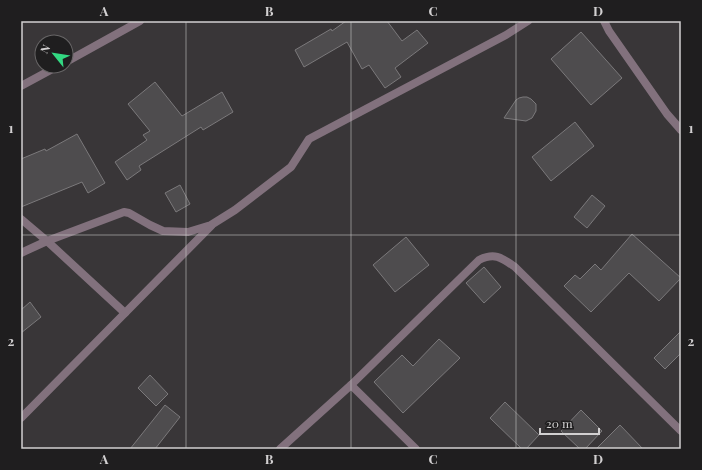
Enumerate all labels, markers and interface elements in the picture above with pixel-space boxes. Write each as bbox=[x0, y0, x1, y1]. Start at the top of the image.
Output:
text: A bbox=[99, 2, 109, 19]
text: B bbox=[265, 2, 274, 19]
text: C bbox=[428, 2, 438, 19]
text: D bbox=[593, 2, 603, 19]
north arrow bbox=[34, 34, 74, 74]
text: N bbox=[36, 42, 53, 56]
text: 1 bbox=[9, 119, 14, 136]
text: 1 bbox=[689, 119, 694, 136]
text: 2 bbox=[8, 332, 15, 349]
text: 2 bbox=[688, 332, 695, 349]
scale bar bbox=[540, 410, 599, 436]
text: 20 m bbox=[546, 415, 573, 431]
text: A bbox=[99, 450, 109, 467]
text: B bbox=[265, 450, 274, 467]
text: C bbox=[428, 450, 438, 467]
text: D bbox=[593, 450, 603, 467]

